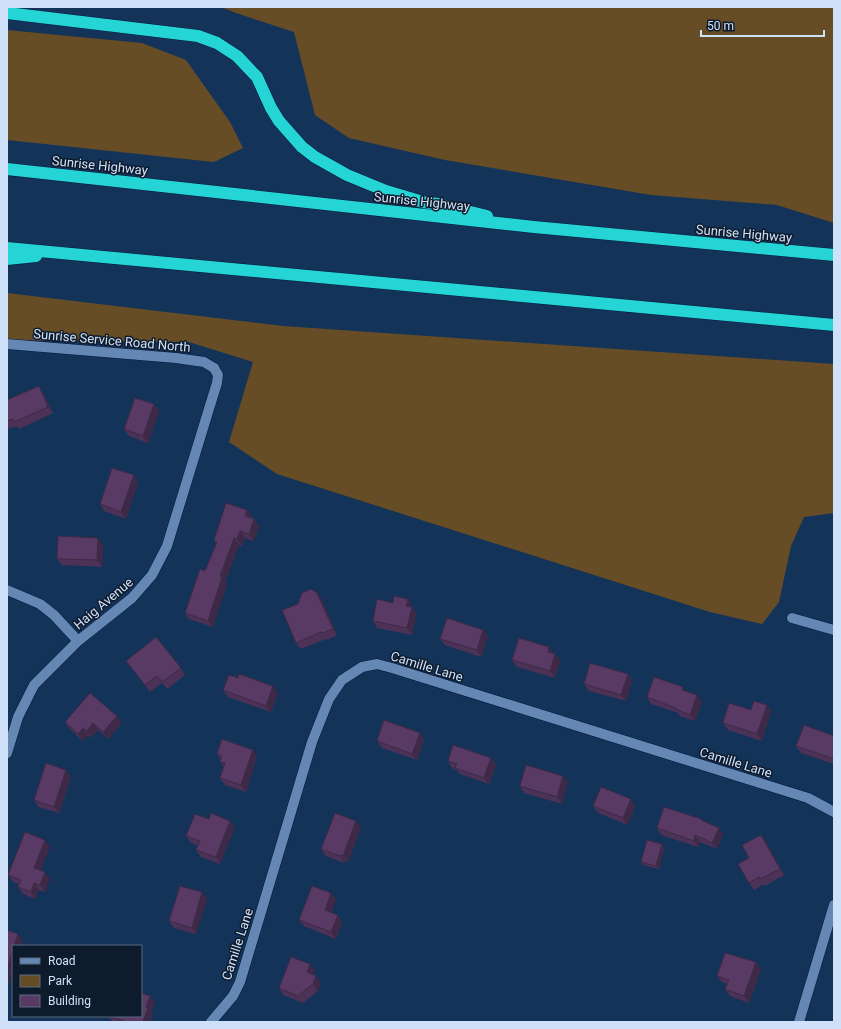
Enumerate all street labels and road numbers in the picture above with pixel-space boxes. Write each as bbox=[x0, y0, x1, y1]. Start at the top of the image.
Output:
street label: Sunrise Highway bbox=[51, 153, 149, 178]
street label: Sunrise Highway bbox=[373, 189, 471, 214]
street label: Sunrise Highway bbox=[695, 222, 793, 245]
street label: Sunrise Service Road North bbox=[33, 326, 191, 355]
street label: Haig Avenue bbox=[71, 574, 136, 632]
street label: Camille Lane bbox=[389, 648, 465, 685]
street label: Camille Lane bbox=[698, 744, 774, 781]
street label: Camille Lane bbox=[219, 906, 256, 982]

